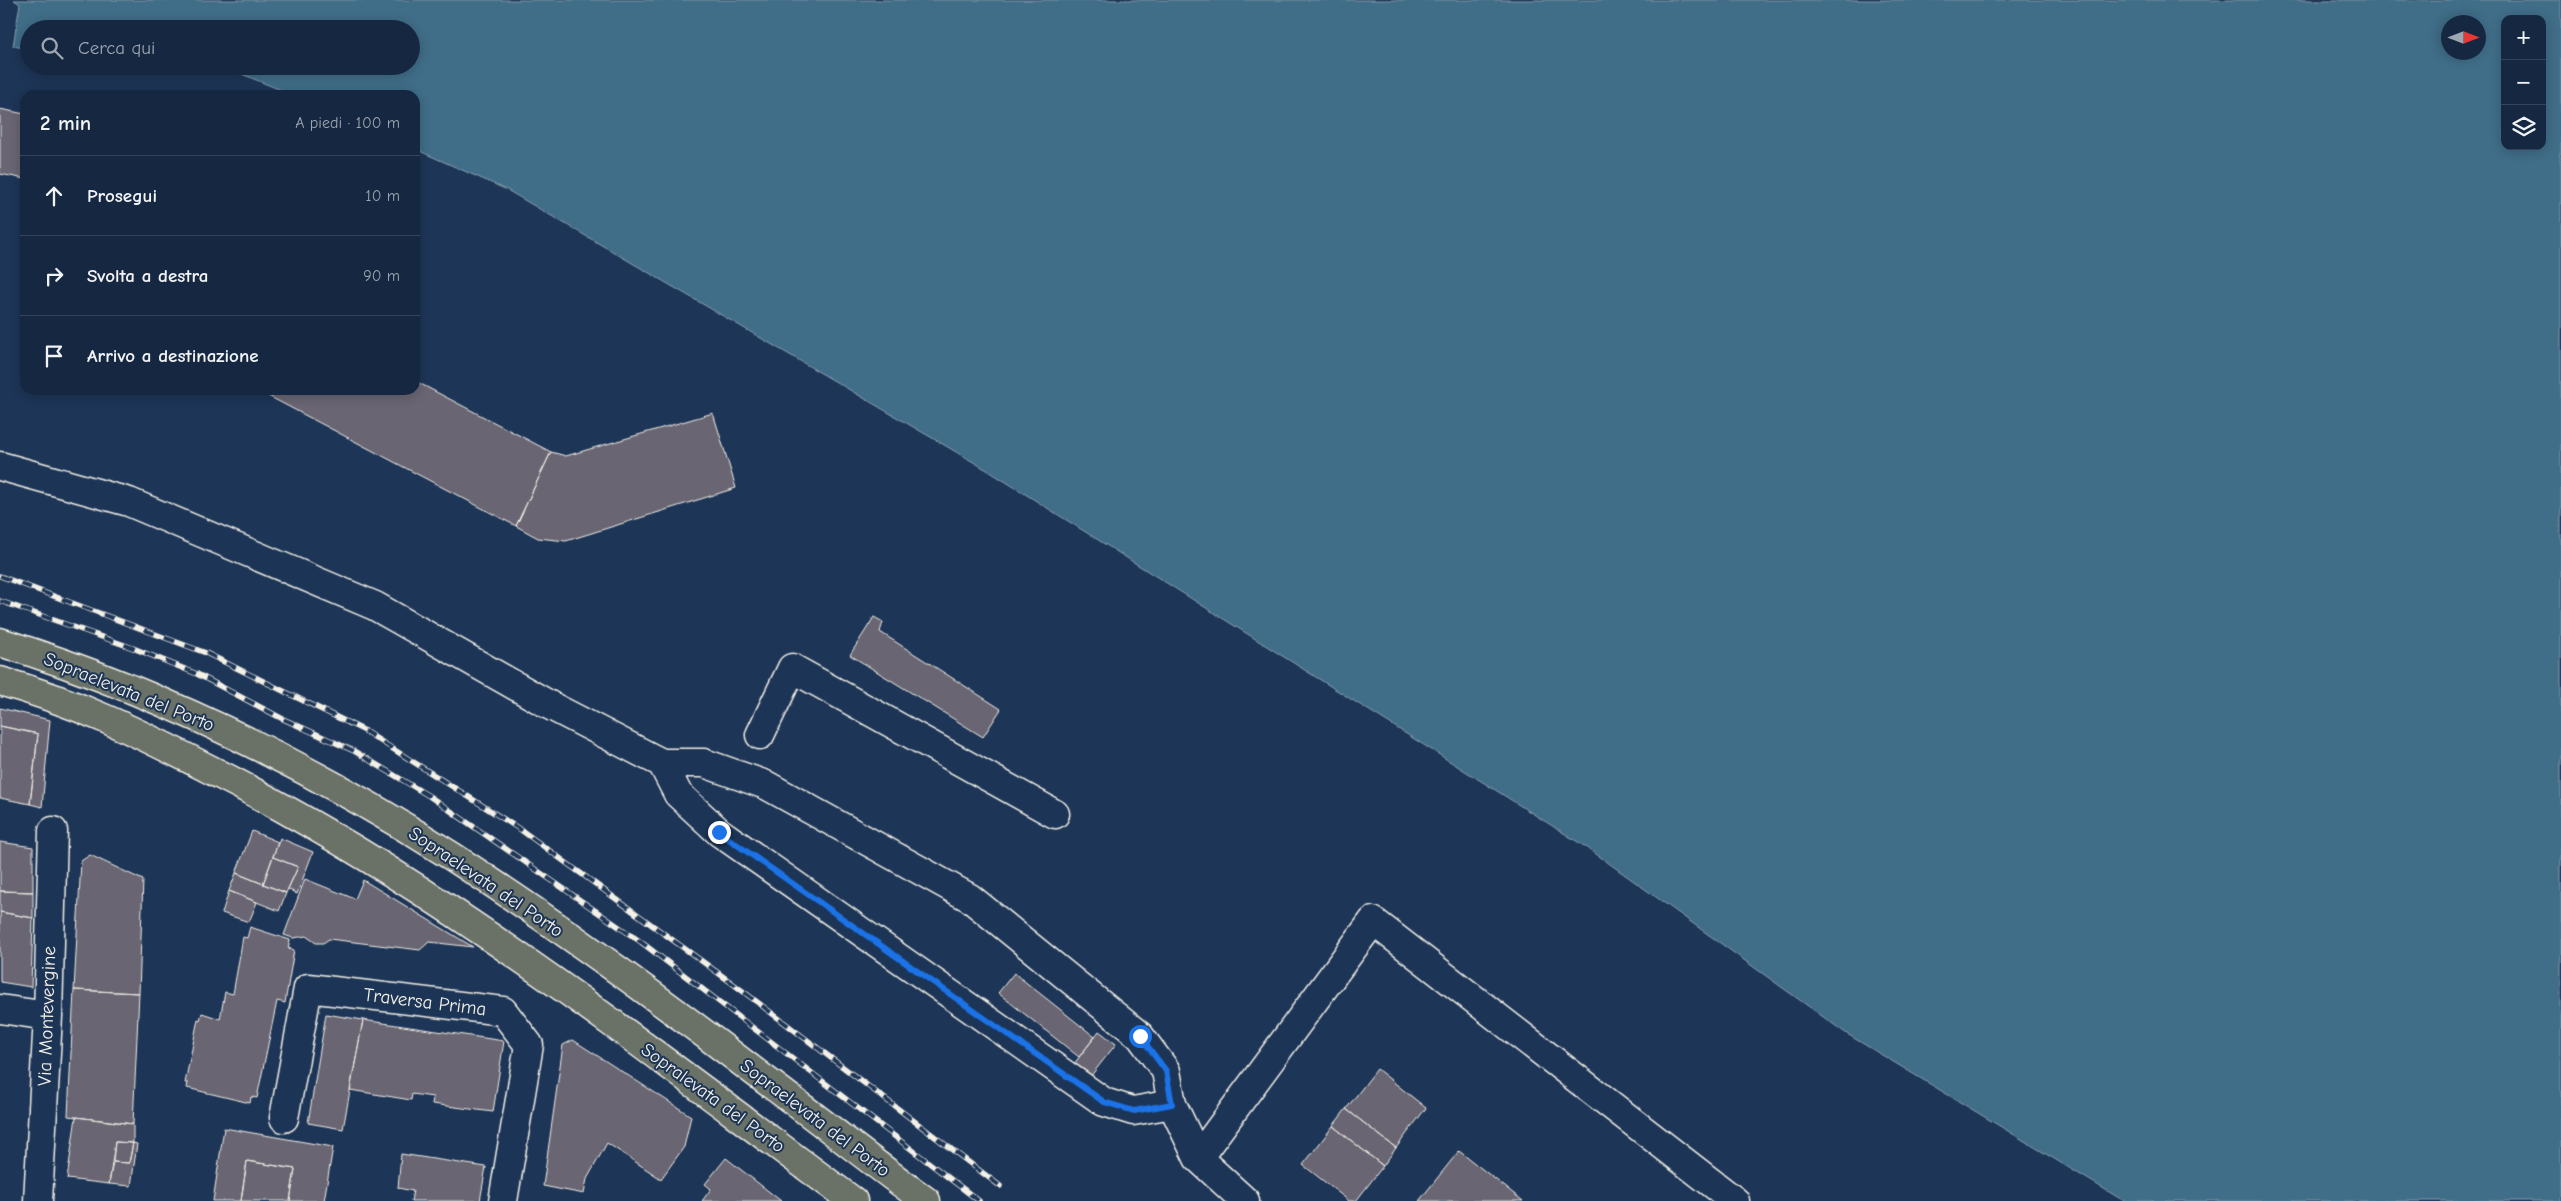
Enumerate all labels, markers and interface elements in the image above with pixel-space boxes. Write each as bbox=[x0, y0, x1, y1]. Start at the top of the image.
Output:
north arrow bbox=[2441, 15, 2486, 60]
map controls bbox=[2501, 15, 2546, 150]
button: + bbox=[2501, 15, 2546, 60]
search box bbox=[20, 20, 420, 75]
icon: search bbox=[38, 34, 66, 62]
text: Cerca qui bbox=[78, 37, 155, 59]
button: − bbox=[2501, 60, 2546, 105]
button: layers bbox=[2501, 105, 2546, 150]
text: 2 min bbox=[40, 111, 91, 135]
text: A piedi · 100 m bbox=[295, 114, 400, 132]
icon: ahead bbox=[40, 182, 68, 210]
text: Prosegui bbox=[87, 185, 157, 207]
text: 10 m bbox=[365, 187, 400, 205]
icon: right bbox=[40, 262, 68, 290]
text: Svolta a destra bbox=[87, 265, 208, 287]
text: 90 m bbox=[363, 267, 400, 285]
icon: arrive bbox=[40, 342, 68, 370]
text: Arrivo a destinazione bbox=[87, 345, 259, 367]
street label: Sopraelevata del Porto bbox=[41, 648, 217, 736]
route end bbox=[708, 821, 731, 844]
street label: Sopraelevata del Porto bbox=[405, 822, 567, 942]
street label: Via Montevergine bbox=[34, 946, 60, 1086]
street label: Traversa Prima bbox=[362, 984, 488, 1020]
route start bbox=[1129, 1025, 1152, 1048]
street label: Sopralevata del Porto bbox=[637, 1039, 789, 1157]
street label: Sopraelevata del Porto bbox=[736, 1055, 894, 1181]

